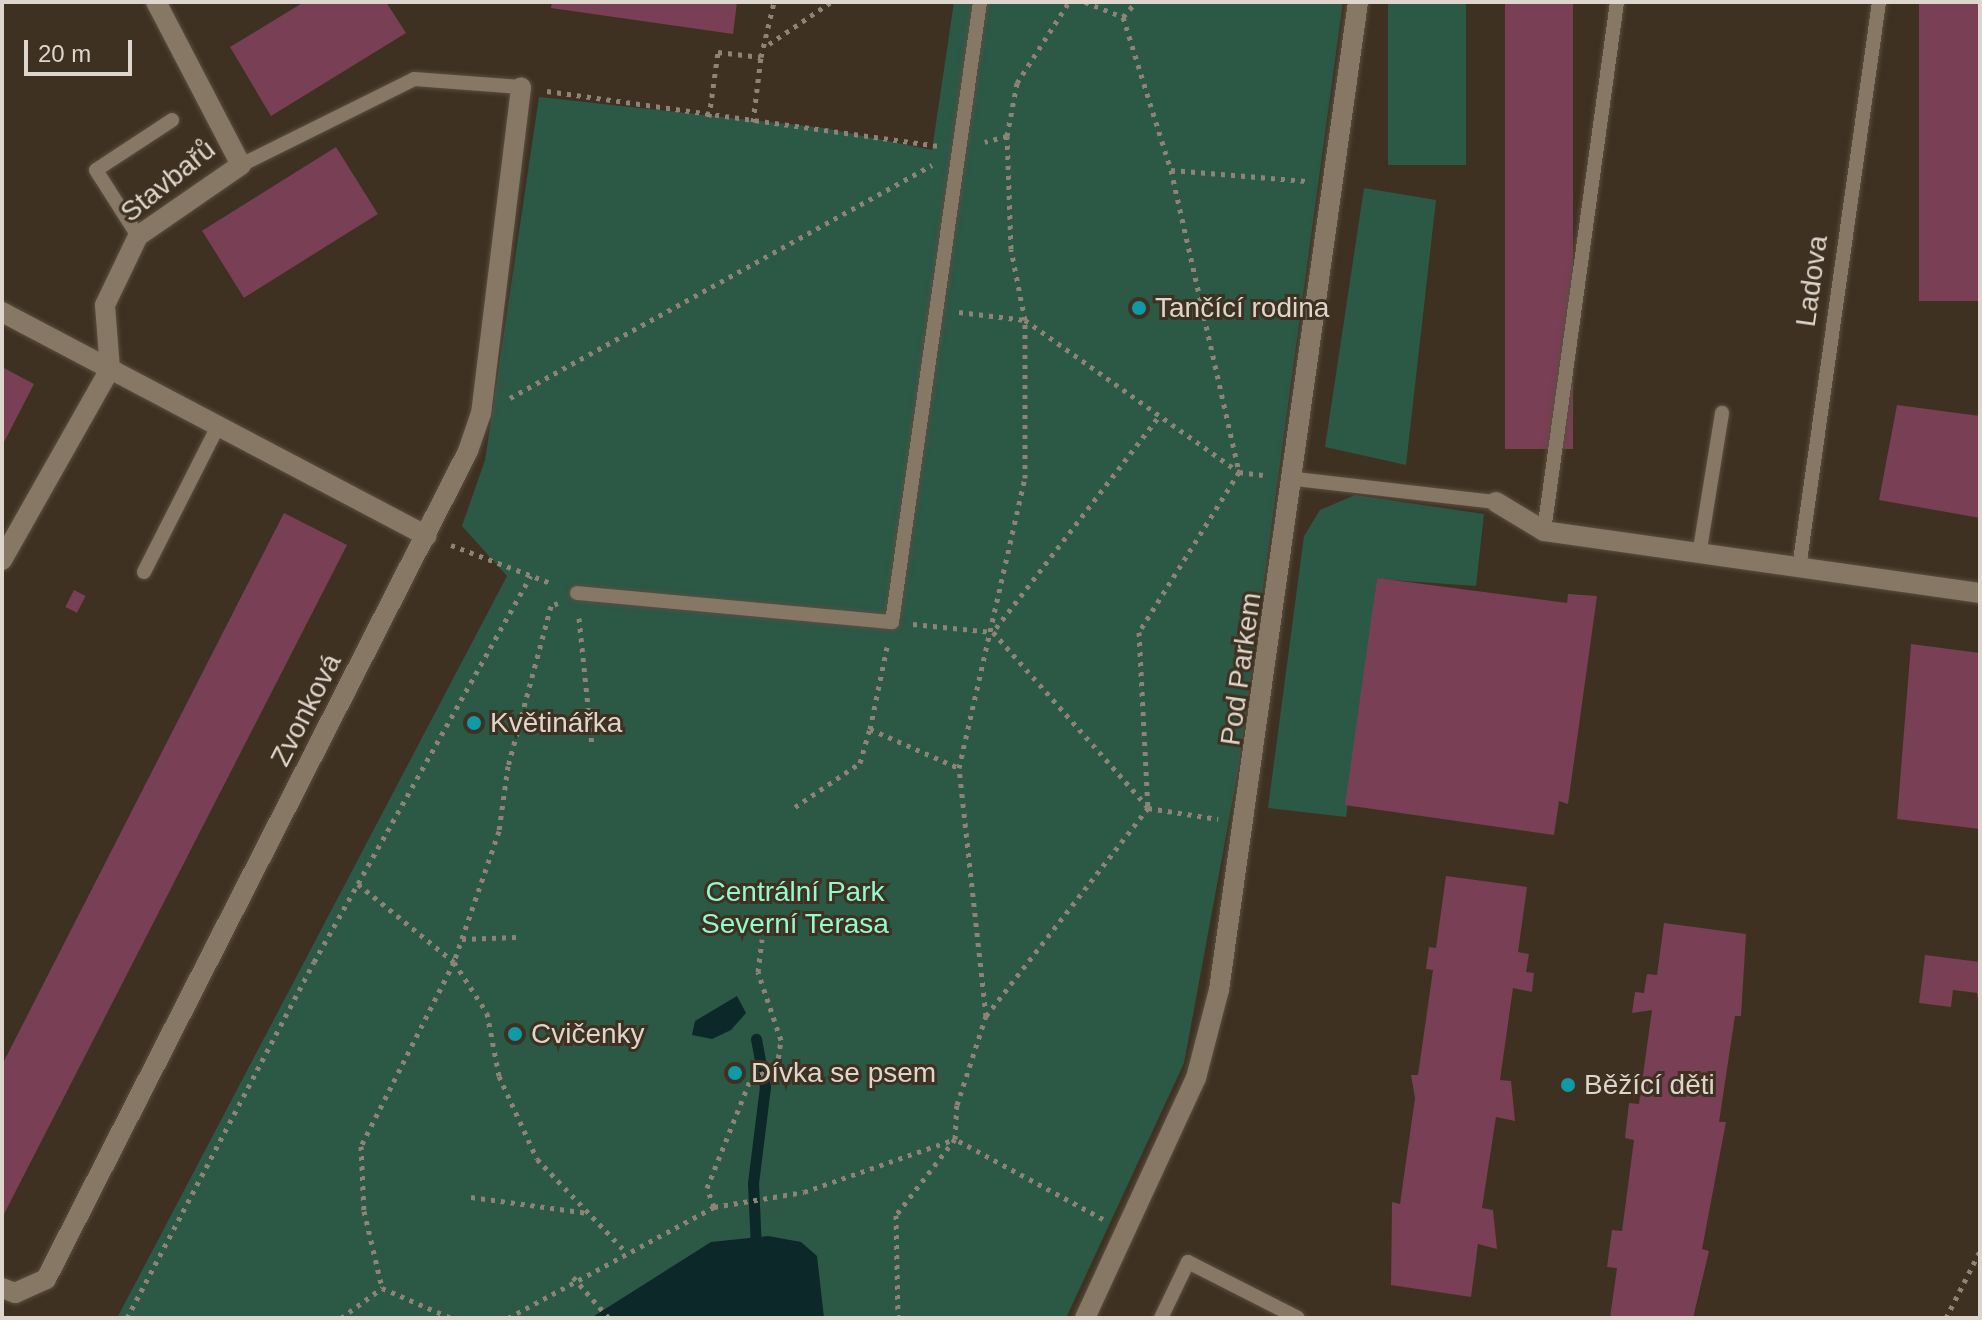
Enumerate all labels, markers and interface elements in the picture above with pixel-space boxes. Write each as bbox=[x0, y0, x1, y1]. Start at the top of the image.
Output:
scale bar bbox=[28, 24, 136, 74]
text: 20 m bbox=[38, 40, 91, 67]
street label: Stavbařů bbox=[114, 133, 222, 229]
street label: Ladova bbox=[1789, 233, 1835, 329]
place label: Tančící rodina bbox=[1155, 291, 1329, 325]
marker: Tančící rodina bbox=[1130, 299, 1148, 317]
street label: Pod Parkem bbox=[1214, 590, 1268, 748]
street label: Zvonková bbox=[263, 648, 349, 772]
place label: Květinářka bbox=[490, 706, 622, 740]
marker: Květinářka bbox=[465, 714, 483, 732]
park label: Centrální Park Severní Terasa bbox=[701, 875, 889, 941]
place label: Cvičenky bbox=[531, 1017, 645, 1051]
marker: Cvičenky bbox=[506, 1025, 524, 1043]
place label: Dívka se psem bbox=[751, 1056, 936, 1090]
marker: Dívka se psem bbox=[726, 1064, 744, 1082]
place label: Běžící děti bbox=[1584, 1068, 1715, 1102]
marker: Běžící děti bbox=[1559, 1076, 1577, 1094]

